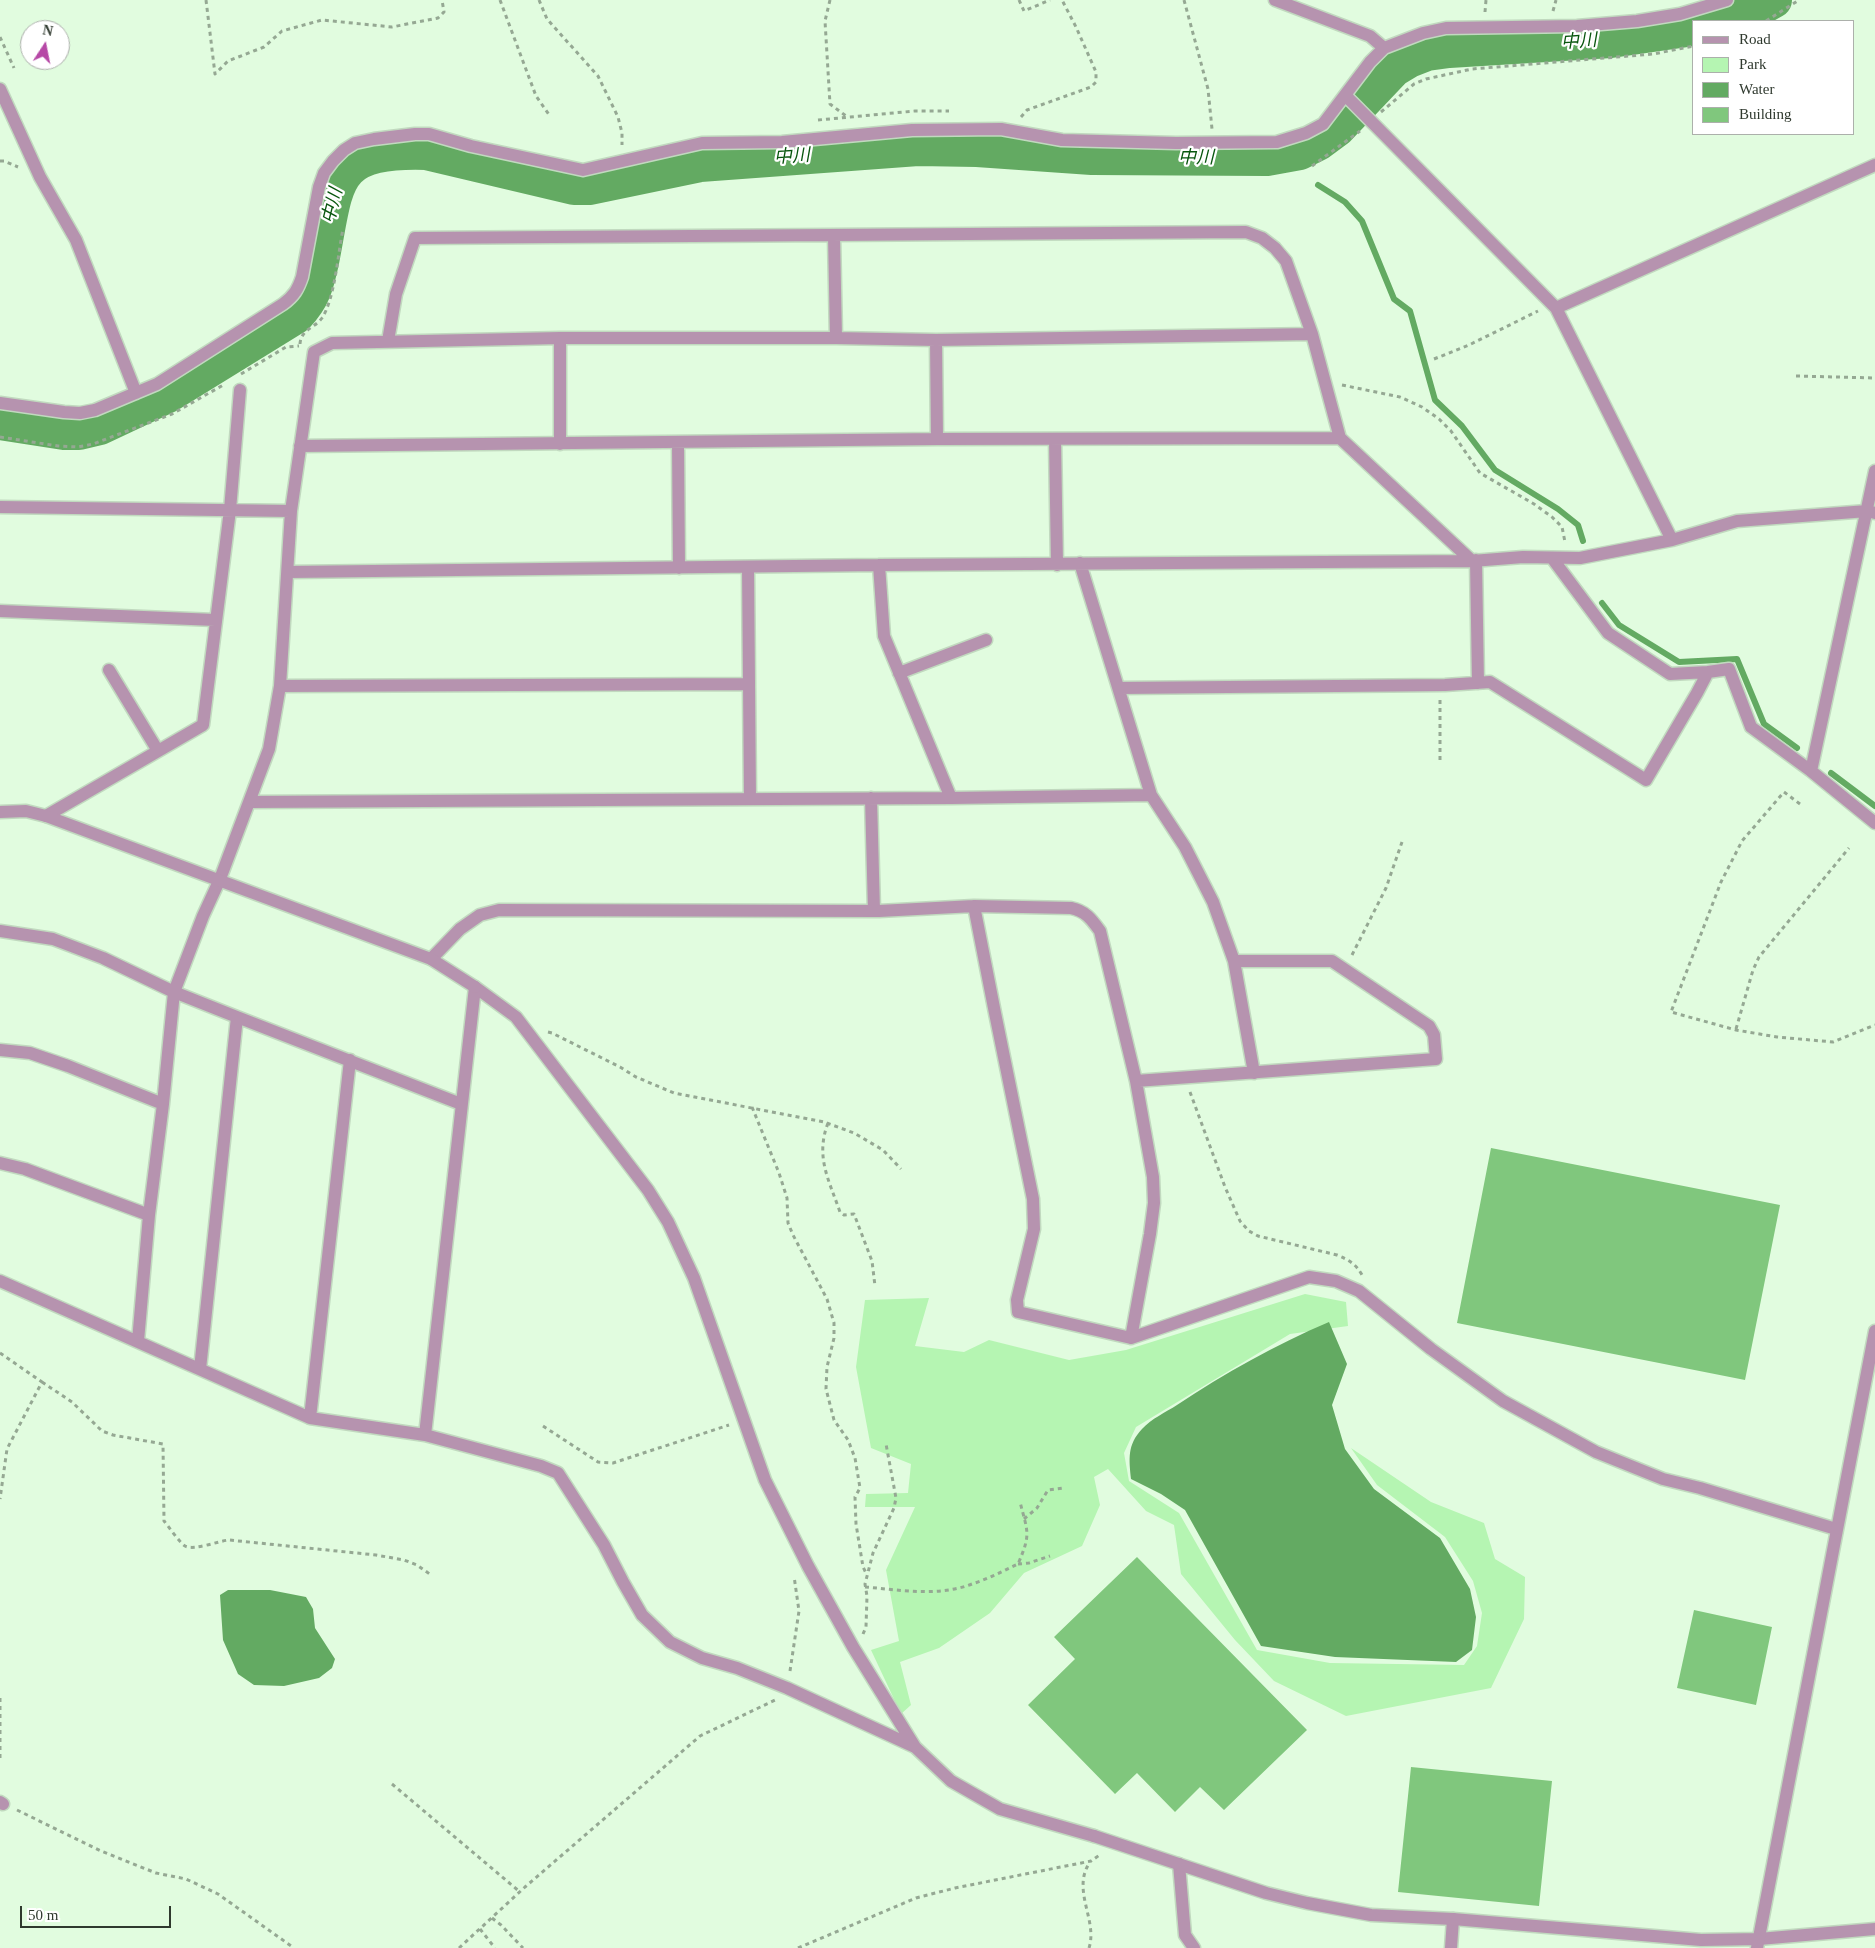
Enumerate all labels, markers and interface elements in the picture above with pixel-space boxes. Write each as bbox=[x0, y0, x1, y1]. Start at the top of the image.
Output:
north arrow bbox=[20, 20, 70, 70]
legend bbox=[1692, 20, 1855, 135]
text: N bbox=[41, 22, 54, 39]
water label: 中川 bbox=[1560, 30, 1598, 54]
text: Road bbox=[1739, 31, 1771, 47]
text: Park bbox=[1739, 56, 1767, 72]
text: Water bbox=[1739, 81, 1774, 97]
text: Building bbox=[1739, 106, 1792, 122]
water label: 中川 bbox=[773, 145, 811, 169]
water label: 中川 bbox=[1178, 147, 1214, 169]
water label: 中川 bbox=[318, 186, 348, 226]
scale bar bbox=[22, 1896, 174, 1928]
text: 50 m bbox=[28, 1907, 58, 1923]

